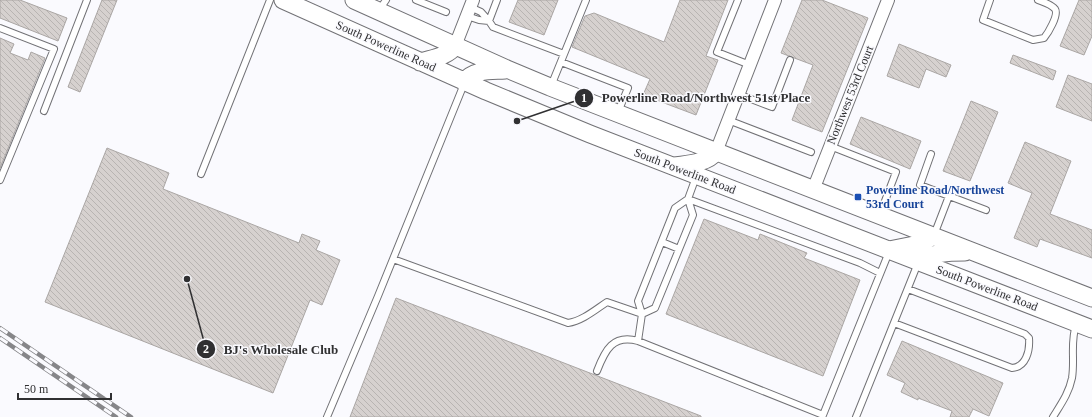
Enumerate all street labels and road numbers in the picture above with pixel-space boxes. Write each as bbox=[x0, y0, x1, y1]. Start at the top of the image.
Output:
street label: South Powerline Road bbox=[334, 18, 438, 74]
street label: Northwest 53rd Court bbox=[824, 43, 876, 146]
street label: South Powerline Road bbox=[632, 145, 738, 197]
street label: South Powerline Road bbox=[934, 262, 1040, 314]

